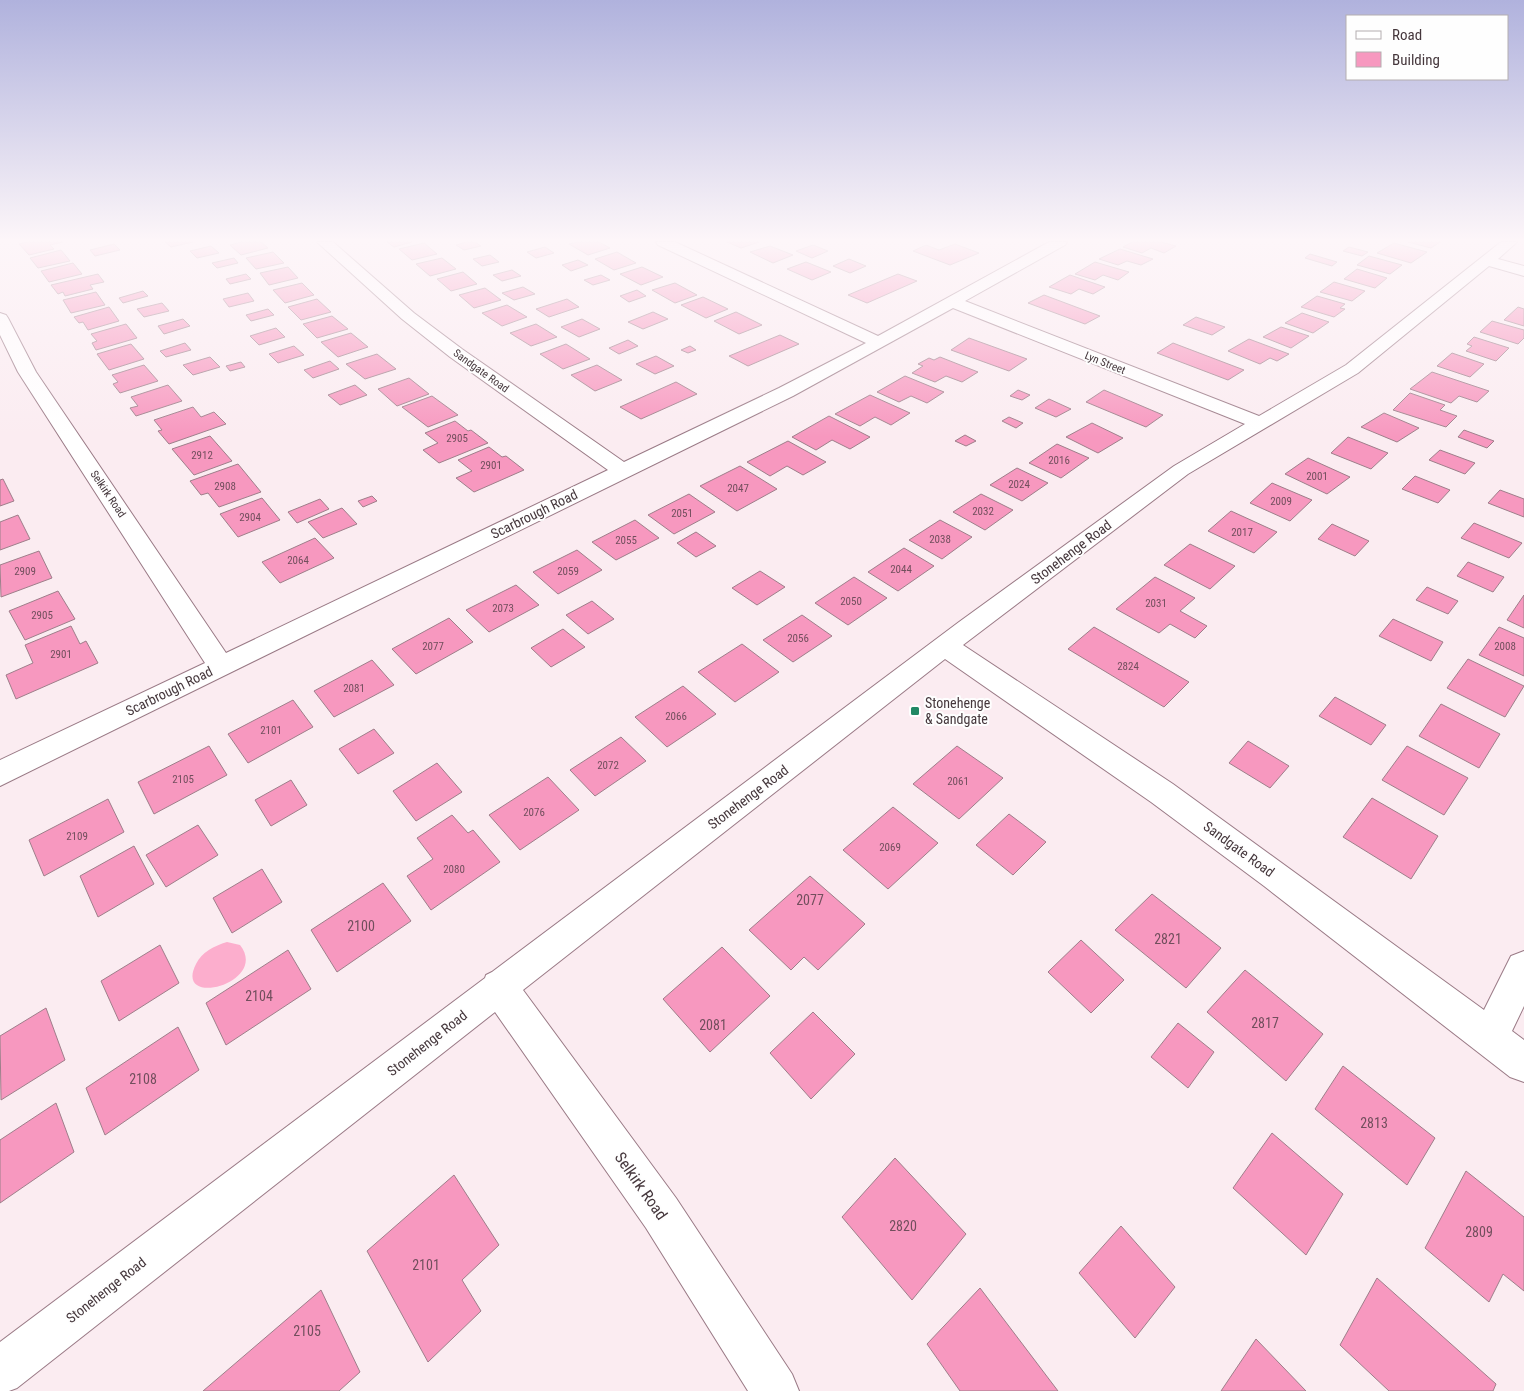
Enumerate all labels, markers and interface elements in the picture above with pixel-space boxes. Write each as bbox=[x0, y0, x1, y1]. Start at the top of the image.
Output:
legend bbox=[1346, 15, 1509, 80]
text: Road bbox=[1392, 26, 1422, 44]
text: Building bbox=[1392, 51, 1440, 69]
street label: Sandgate Road bbox=[451, 346, 511, 396]
street label: Lyn Street bbox=[1083, 349, 1127, 377]
house number: 2905 bbox=[446, 432, 468, 445]
house number: 2912 bbox=[191, 449, 213, 462]
house number: 2016 bbox=[1048, 454, 1070, 467]
house number: 2901 bbox=[480, 459, 502, 472]
street label: Selkirk Road bbox=[88, 468, 128, 520]
house number: 2001 bbox=[1306, 470, 1328, 483]
house number: 2024 bbox=[1008, 478, 1030, 491]
house number: 2908 bbox=[214, 480, 236, 493]
house number: 2047 bbox=[727, 482, 749, 495]
street label: Scarbrough Road bbox=[488, 486, 580, 542]
house number: 2009 bbox=[1270, 495, 1292, 508]
house number: 2032 bbox=[972, 505, 994, 518]
house number: 2051 bbox=[671, 507, 693, 520]
house number: 2904 bbox=[239, 511, 261, 524]
street label: Stonehenge Road bbox=[1028, 517, 1114, 587]
house number: 2017 bbox=[1231, 526, 1253, 539]
house number: 2038 bbox=[929, 533, 951, 546]
house number: 2055 bbox=[615, 534, 637, 547]
house number: 2064 bbox=[287, 554, 309, 567]
house number: 2044 bbox=[890, 563, 912, 576]
house number: 2909 bbox=[14, 565, 36, 578]
house number: 2059 bbox=[557, 565, 579, 578]
house number: 2050 bbox=[840, 595, 862, 608]
house number: 2031 bbox=[1145, 597, 1167, 610]
house number: 2073 bbox=[492, 602, 514, 615]
house number: 2905 bbox=[31, 609, 53, 622]
house number: 2056 bbox=[787, 632, 809, 645]
house number: 2077 bbox=[422, 640, 444, 653]
house number: 2008 bbox=[1494, 640, 1516, 653]
house number: 2901 bbox=[50, 648, 72, 661]
house number: 2824 bbox=[1117, 660, 1139, 673]
street label: Scarbrough Road bbox=[123, 663, 215, 719]
house number: 2081 bbox=[343, 682, 365, 695]
place label: Stonehenge & Sandgate bbox=[925, 695, 991, 727]
marker: Stonehenge & Sandgate bbox=[909, 705, 921, 717]
house number: 2066 bbox=[665, 710, 687, 723]
house number: 2101 bbox=[260, 724, 282, 737]
house number: 2072 bbox=[597, 759, 619, 772]
street label: Stonehenge Road bbox=[705, 762, 791, 832]
house number: 2105 bbox=[172, 773, 194, 786]
house number: 2061 bbox=[947, 775, 969, 788]
house number: 2076 bbox=[523, 806, 545, 819]
street label: Sandgate Road bbox=[1201, 818, 1277, 880]
house number: 2109 bbox=[66, 830, 88, 843]
house number: 2069 bbox=[879, 841, 901, 854]
house number: 2080 bbox=[443, 863, 465, 876]
house number: 2077 bbox=[796, 892, 824, 908]
house number: 2100 bbox=[347, 918, 375, 934]
house number: 2821 bbox=[1154, 931, 1182, 947]
house number: 2104 bbox=[245, 988, 273, 1004]
street label: Stonehenge Road bbox=[384, 1007, 470, 1079]
house number: 2817 bbox=[1251, 1015, 1279, 1031]
house number: 2081 bbox=[699, 1017, 727, 1033]
house number: 2108 bbox=[129, 1071, 157, 1087]
house number: 2813 bbox=[1360, 1115, 1388, 1131]
street label: Selkirk Road bbox=[611, 1149, 671, 1223]
house number: 2820 bbox=[889, 1218, 917, 1234]
house number: 2809 bbox=[1465, 1224, 1493, 1240]
street label: Stonehenge Road bbox=[63, 1254, 149, 1326]
house number: 2101 bbox=[412, 1257, 440, 1273]
house number: 2105 bbox=[293, 1323, 321, 1339]

